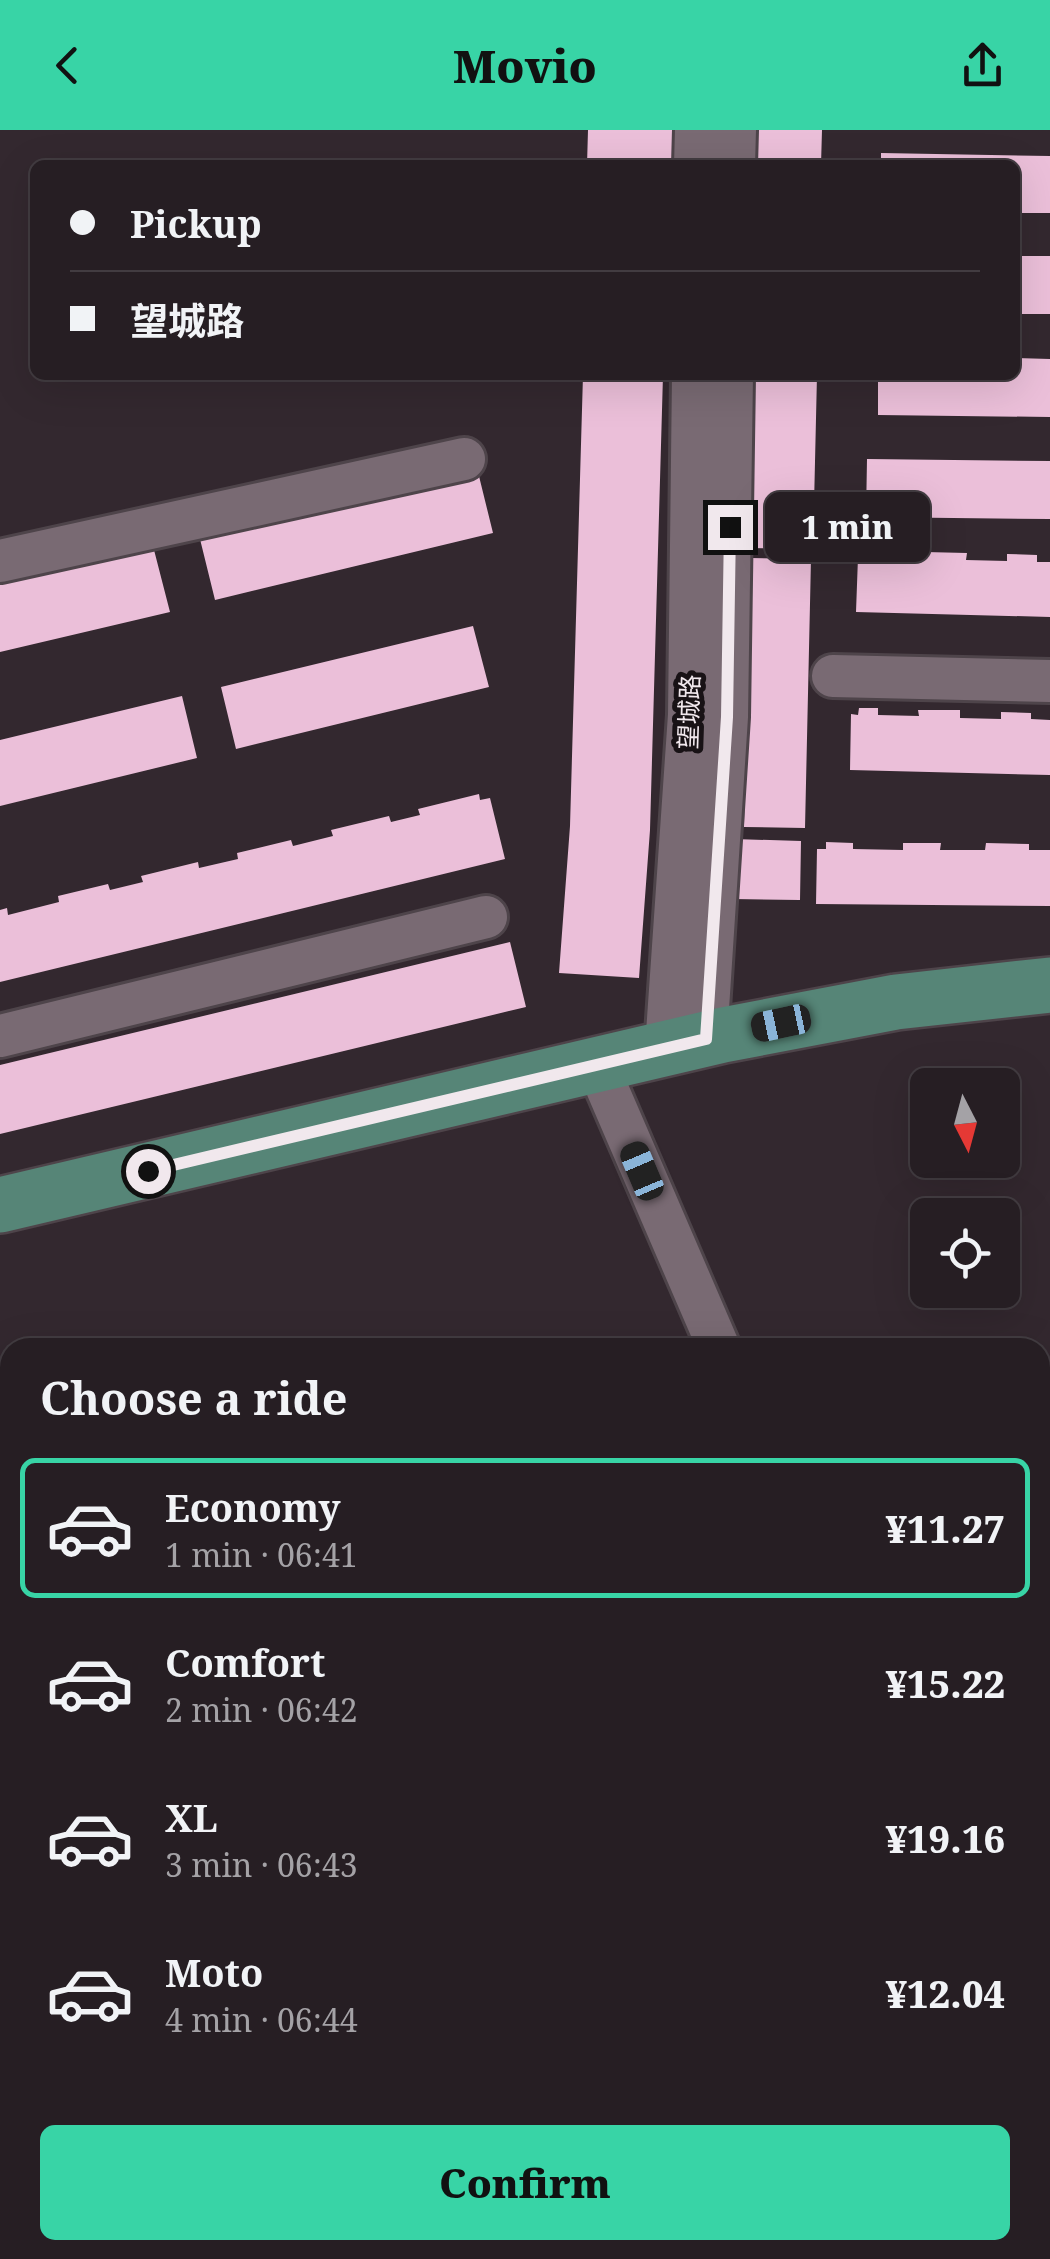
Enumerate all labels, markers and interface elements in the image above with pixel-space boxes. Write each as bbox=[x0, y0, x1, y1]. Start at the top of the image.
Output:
text: Movio bbox=[453, 35, 597, 96]
icon: back bbox=[40, 38, 95, 93]
icon: share bbox=[955, 38, 1010, 93]
text: Pickup bbox=[130, 197, 262, 249]
text: 望城路 bbox=[130, 294, 244, 346]
callout: 1 min bbox=[765, 492, 930, 562]
route end bbox=[708, 505, 753, 550]
text: 1 min bbox=[802, 505, 893, 548]
street label: 望城路 bbox=[670, 674, 706, 750]
car bbox=[749, 1002, 813, 1044]
north arrow bbox=[910, 1068, 1020, 1178]
map controls bbox=[910, 1068, 1020, 1308]
car bbox=[616, 1138, 668, 1204]
route start bbox=[126, 1149, 171, 1194]
button: locate bbox=[910, 1198, 1020, 1308]
text: Choose a ride bbox=[40, 1367, 348, 1428]
text: Economy bbox=[165, 1481, 341, 1533]
icon: car bbox=[45, 1483, 135, 1573]
text: ¥11.27 bbox=[885, 1502, 1005, 1554]
text: 1 min · 06:41 bbox=[165, 1533, 358, 1576]
text: Comfort bbox=[165, 1636, 325, 1688]
icon: car bbox=[45, 1638, 135, 1728]
text: ¥15.22 bbox=[885, 1657, 1005, 1709]
text: 2 min · 06:42 bbox=[165, 1688, 358, 1731]
text: XL bbox=[165, 1791, 218, 1843]
icon: car bbox=[45, 1793, 135, 1883]
text: ¥19.16 bbox=[885, 1812, 1005, 1864]
text: 3 min · 06:43 bbox=[165, 1843, 358, 1886]
text: Moto bbox=[165, 1946, 263, 1998]
icon: car bbox=[45, 1948, 135, 2038]
text: ¥12.04 bbox=[885, 1967, 1005, 2019]
text: 4 min · 06:44 bbox=[165, 1998, 358, 2041]
button: Confirm bbox=[40, 2125, 1010, 2240]

